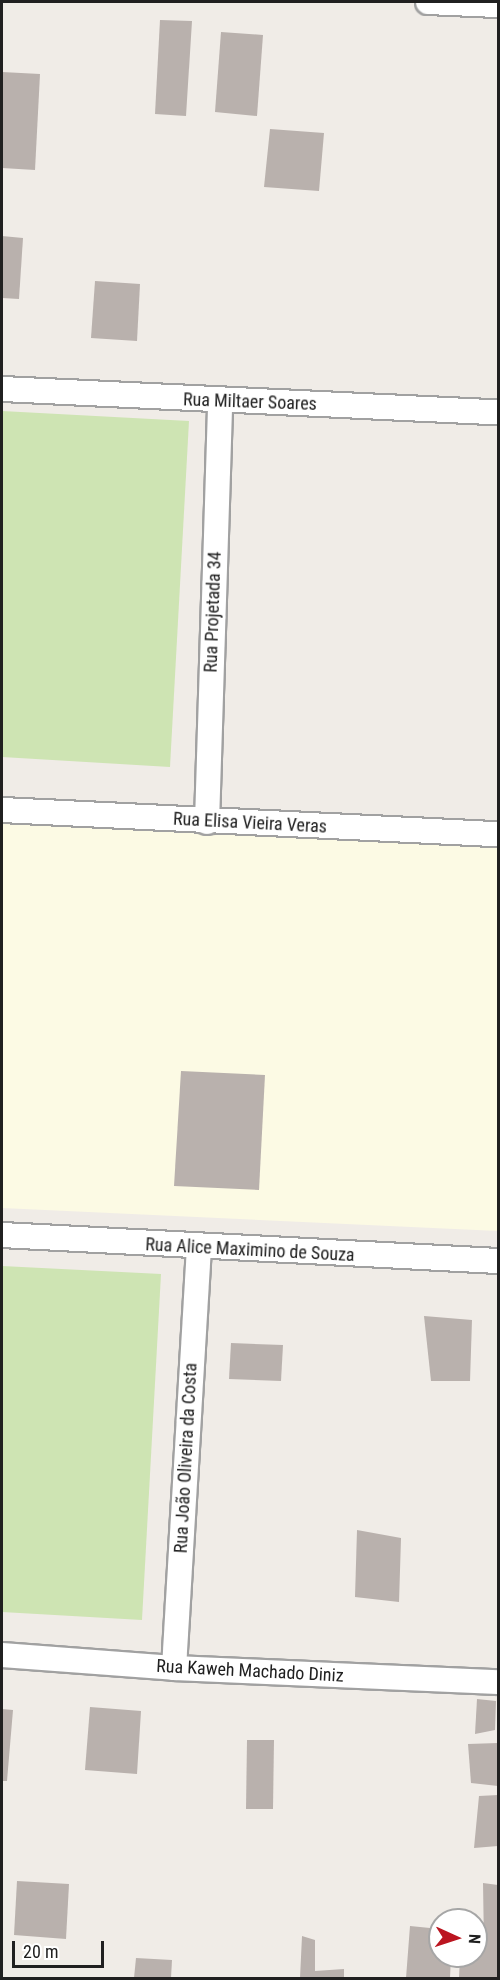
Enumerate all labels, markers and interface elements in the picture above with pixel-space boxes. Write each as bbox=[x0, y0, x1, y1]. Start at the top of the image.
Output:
street label: Rua Miltaer Soares bbox=[183, 389, 317, 415]
street label: Rua Projetada 34 bbox=[200, 551, 226, 673]
street label: Rua Elisa Vieira Veras bbox=[173, 808, 327, 838]
street label: Rua Alice Maximino de Souza bbox=[145, 1234, 355, 1266]
street label: Rua João Oliveira da Costa bbox=[170, 1362, 202, 1554]
street label: Rua Kaweh Machado Diniz bbox=[156, 1655, 344, 1687]
north arrow bbox=[428, 1908, 488, 1968]
scale bar bbox=[15, 1929, 106, 1967]
text: N bbox=[465, 1933, 484, 1944]
text: 20 m bbox=[23, 1941, 58, 1962]

